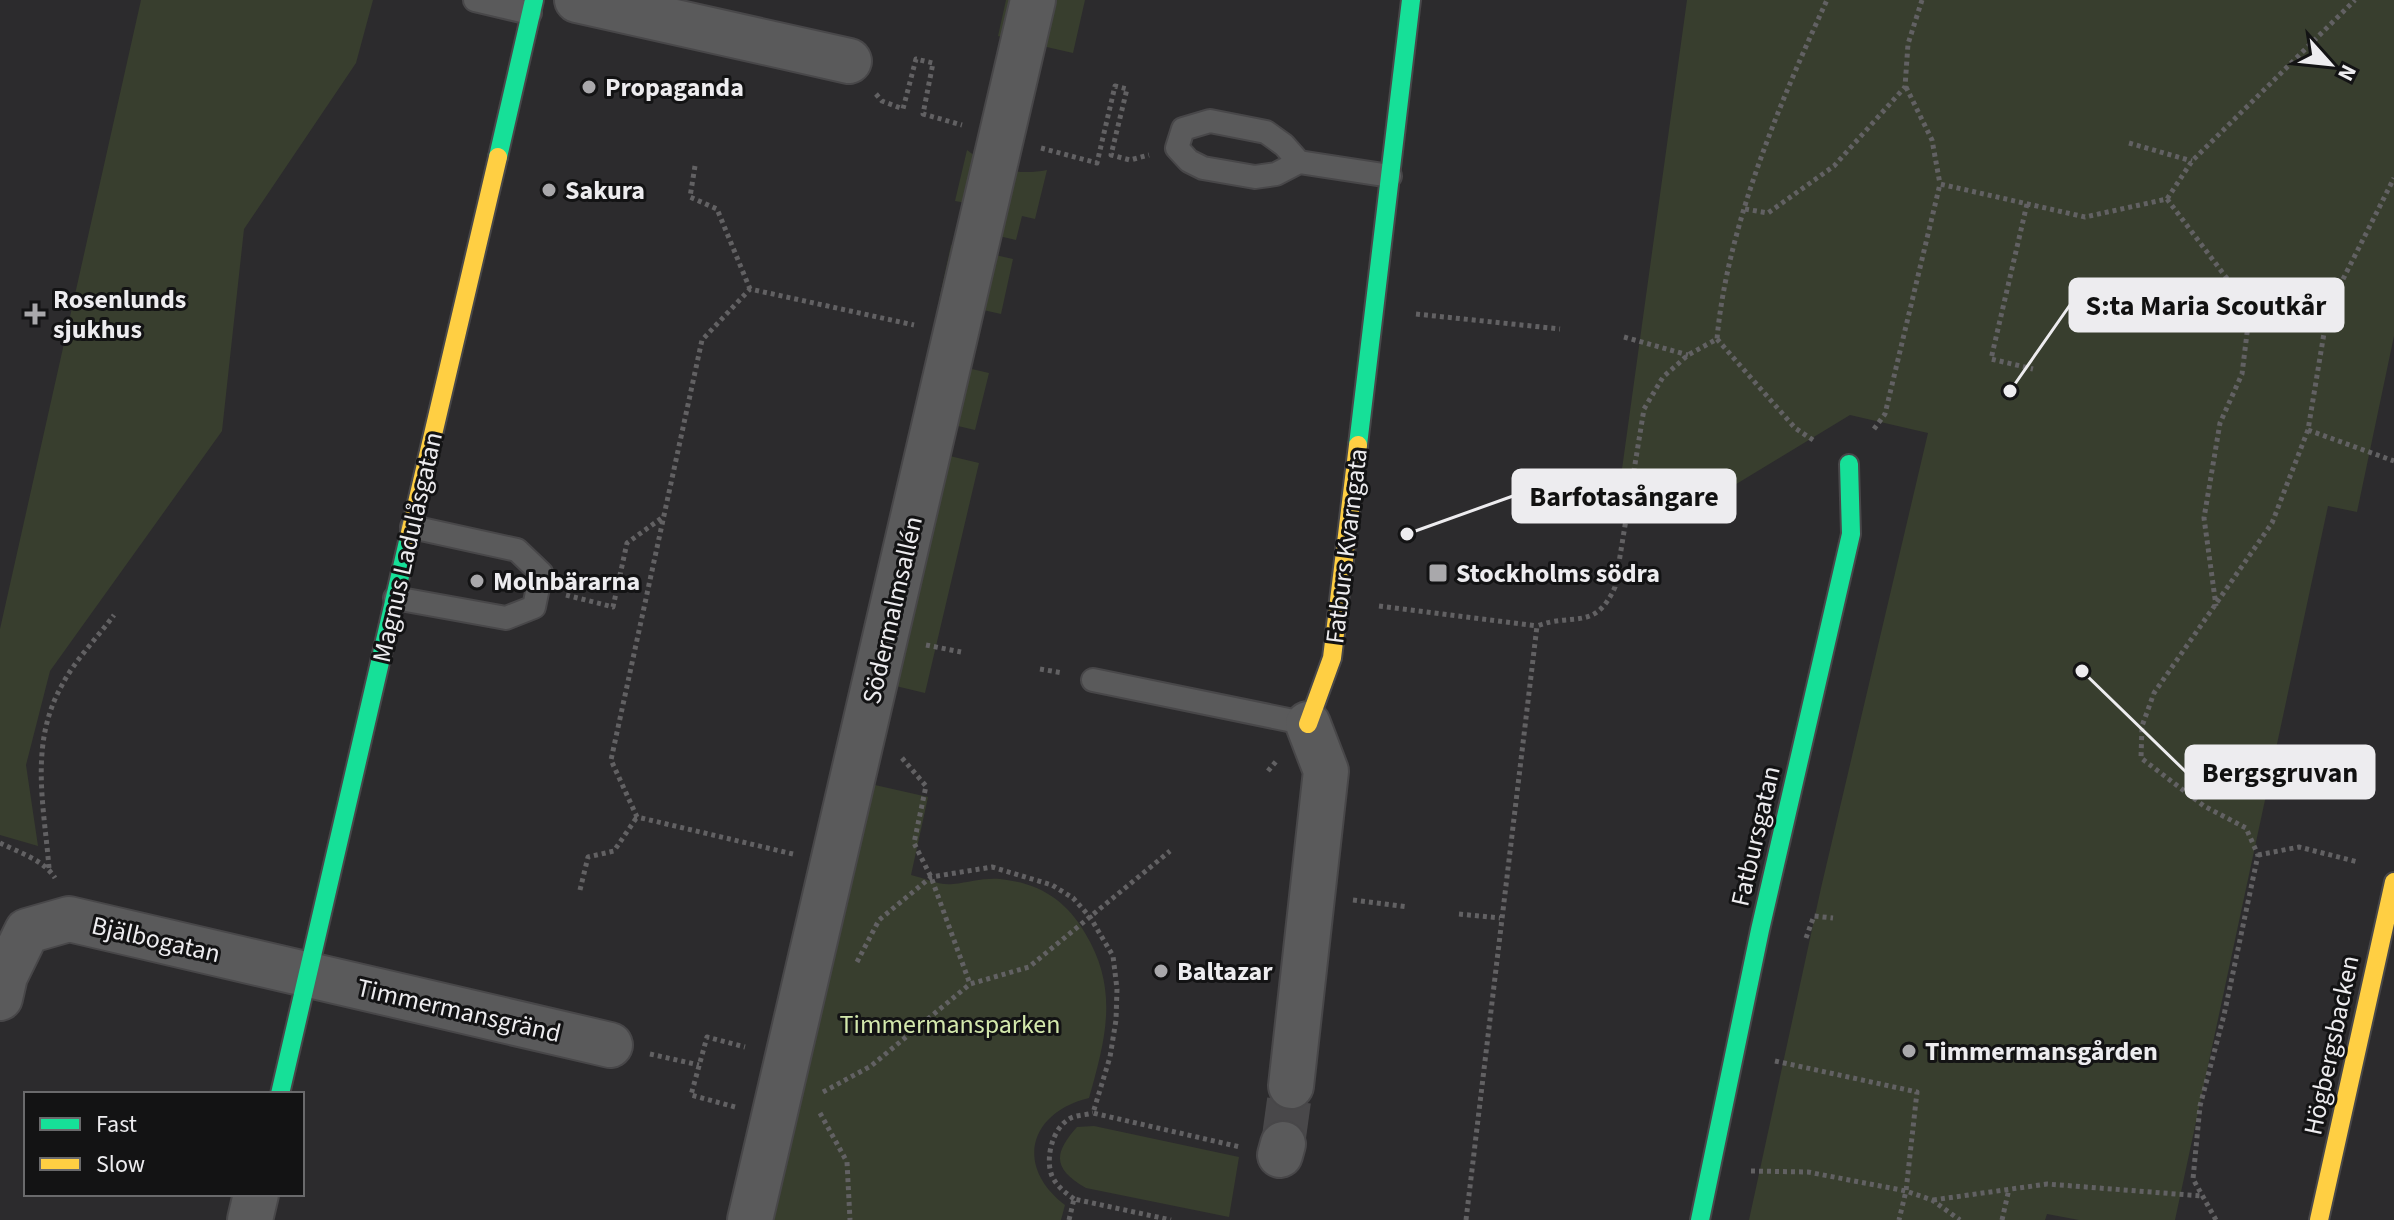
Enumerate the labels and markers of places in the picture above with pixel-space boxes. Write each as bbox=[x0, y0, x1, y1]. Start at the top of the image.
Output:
place label: Propaganda bbox=[605, 69, 744, 106]
marker: Propaganda bbox=[580, 78, 598, 96]
place label: Sakura bbox=[565, 172, 645, 209]
marker: Sakura bbox=[540, 181, 558, 199]
callout: S:ta Maria Scoutkår bbox=[2070, 279, 2343, 331]
place label: Rosenlunds sjukhus bbox=[53, 281, 186, 348]
marker: Rosenlunds sjukhus bbox=[24, 303, 46, 325]
callout: Barfotasångare bbox=[1513, 470, 1735, 522]
place label: Stockholms södra bbox=[1456, 555, 1660, 592]
marker: Stockholms södra bbox=[1427, 562, 1449, 584]
place label: Molnbärarna bbox=[493, 563, 640, 600]
marker: Molnbärarna bbox=[468, 572, 486, 590]
callout: Bergsgruvan bbox=[2186, 746, 2374, 798]
place label: Baltazar bbox=[1177, 953, 1273, 990]
marker: Baltazar bbox=[1152, 962, 1170, 980]
place label: Timmermansgården bbox=[1925, 1033, 2158, 1070]
marker: Timmermansgården bbox=[1900, 1042, 1918, 1060]

